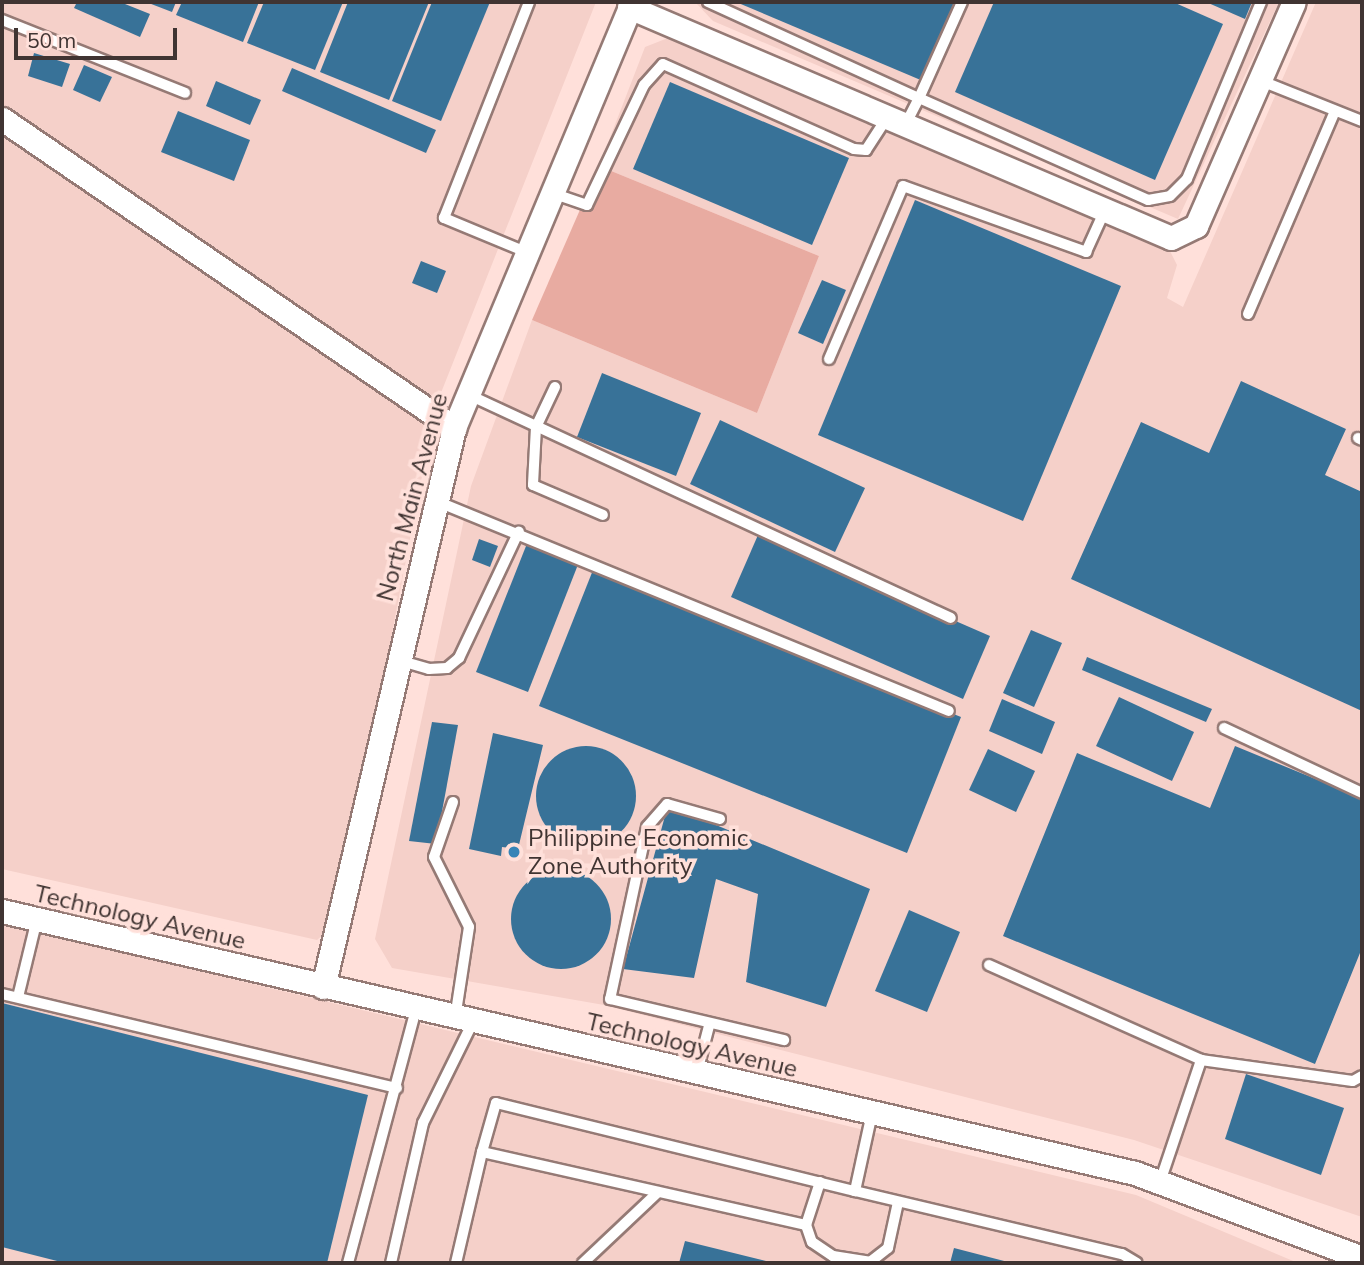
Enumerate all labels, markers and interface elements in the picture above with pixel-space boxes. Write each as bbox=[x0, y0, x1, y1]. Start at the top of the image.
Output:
scale bar bbox=[18, 14, 180, 58]
text: 50 m bbox=[27, 27, 76, 53]
street label: North Main Avenue bbox=[370, 390, 454, 604]
place label: Philippine Economic Zone Authority bbox=[528, 824, 749, 880]
marker: Philippine Economic Zone Authority bbox=[506, 844, 522, 860]
street label: Technology Avenue bbox=[32, 879, 248, 955]
street label: Technology Avenue bbox=[584, 1007, 800, 1083]

